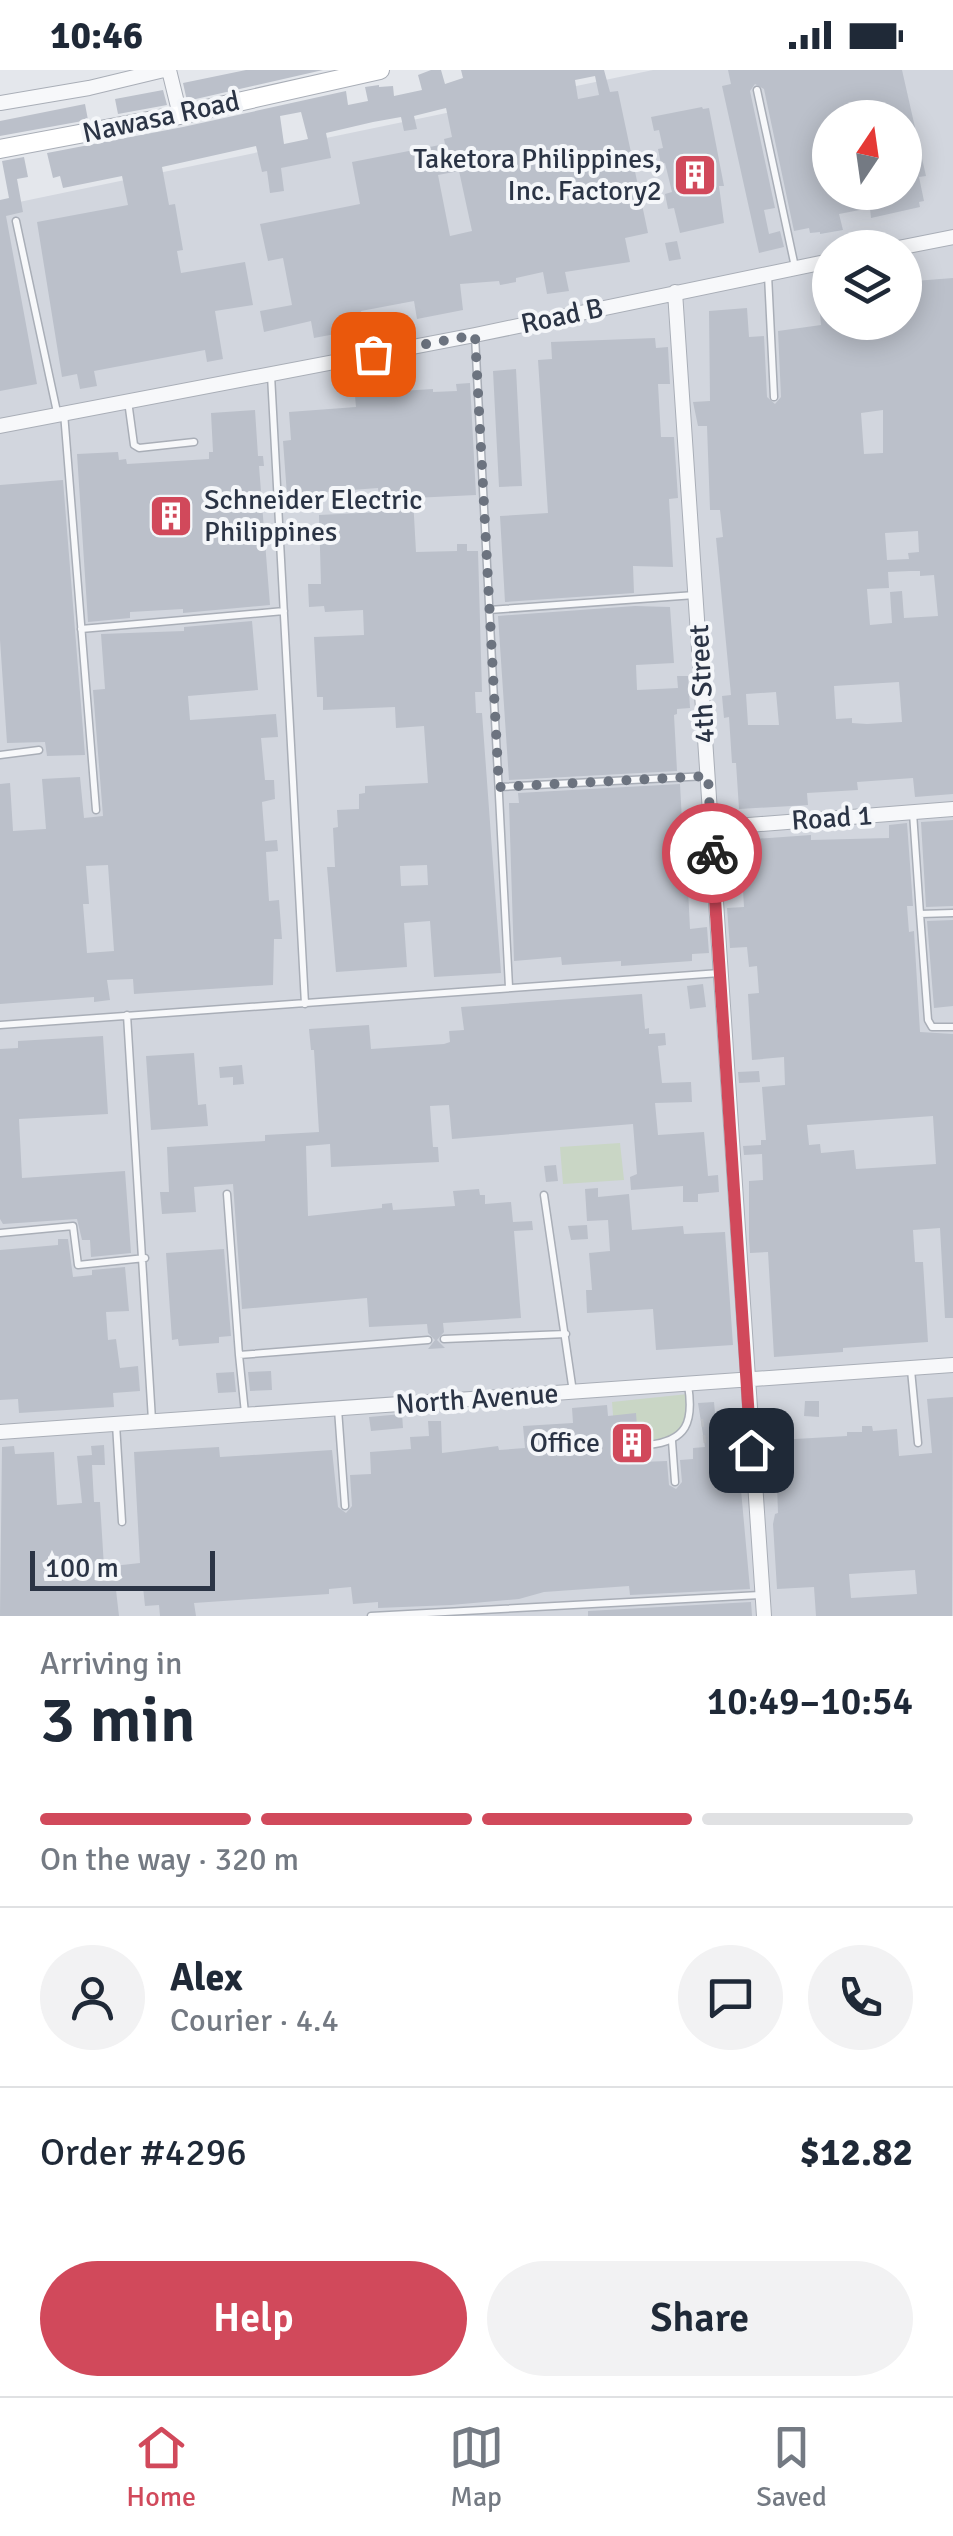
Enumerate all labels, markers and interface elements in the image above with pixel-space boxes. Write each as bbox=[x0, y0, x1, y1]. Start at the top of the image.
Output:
text: 10:46 bbox=[50, 12, 143, 59]
street label: Nawasa Road bbox=[79, 84, 243, 150]
north arrow bbox=[812, 100, 922, 210]
map controls bbox=[812, 100, 922, 340]
place label: Taketora Philippines, Inc. Factory2 bbox=[413, 142, 662, 208]
building icon: Taketora Philippines, Inc. Factory2 bbox=[672, 152, 718, 198]
button: layers bbox=[812, 230, 922, 340]
street label: Road B bbox=[518, 291, 606, 341]
pin bbox=[331, 312, 416, 397]
icon: bag bbox=[346, 327, 401, 382]
place label: Schneider Electric Philippines bbox=[204, 483, 423, 549]
building icon: Schneider Electric Philippines bbox=[148, 493, 194, 539]
street label: 4th Street bbox=[682, 623, 722, 744]
street label: Road 1 bbox=[790, 798, 874, 838]
courier bbox=[662, 803, 762, 903]
icon: bike bbox=[685, 826, 740, 881]
street label: North Avenue bbox=[394, 1376, 560, 1422]
pin bbox=[709, 1408, 794, 1493]
building icon: Office bbox=[609, 1420, 655, 1466]
icon: home bbox=[724, 1423, 779, 1478]
place label: Office bbox=[530, 1426, 600, 1460]
scale bar bbox=[30, 1546, 215, 1590]
text: 100 m bbox=[45, 1551, 119, 1585]
text: Arriving in bbox=[40, 1644, 182, 1683]
text: 10:49–10:54 bbox=[707, 1678, 913, 1725]
text: 3 min bbox=[40, 1680, 196, 1760]
text: On the way · 320 m bbox=[40, 1840, 299, 1879]
button: person bbox=[40, 1945, 145, 2050]
button: chat bbox=[678, 1945, 783, 2050]
button: phone bbox=[808, 1945, 913, 2050]
text: Alex bbox=[170, 1954, 243, 2001]
text: Courier · 4.4 bbox=[170, 2001, 339, 2040]
text: Order #4296 bbox=[40, 2129, 247, 2176]
text: $12.82 bbox=[800, 2129, 913, 2176]
button: Help bbox=[40, 2261, 467, 2376]
button: Share bbox=[487, 2261, 913, 2376]
tab: Home bbox=[126, 2420, 196, 2514]
tab: Map bbox=[449, 2420, 504, 2514]
tab: Saved bbox=[756, 2420, 827, 2514]

